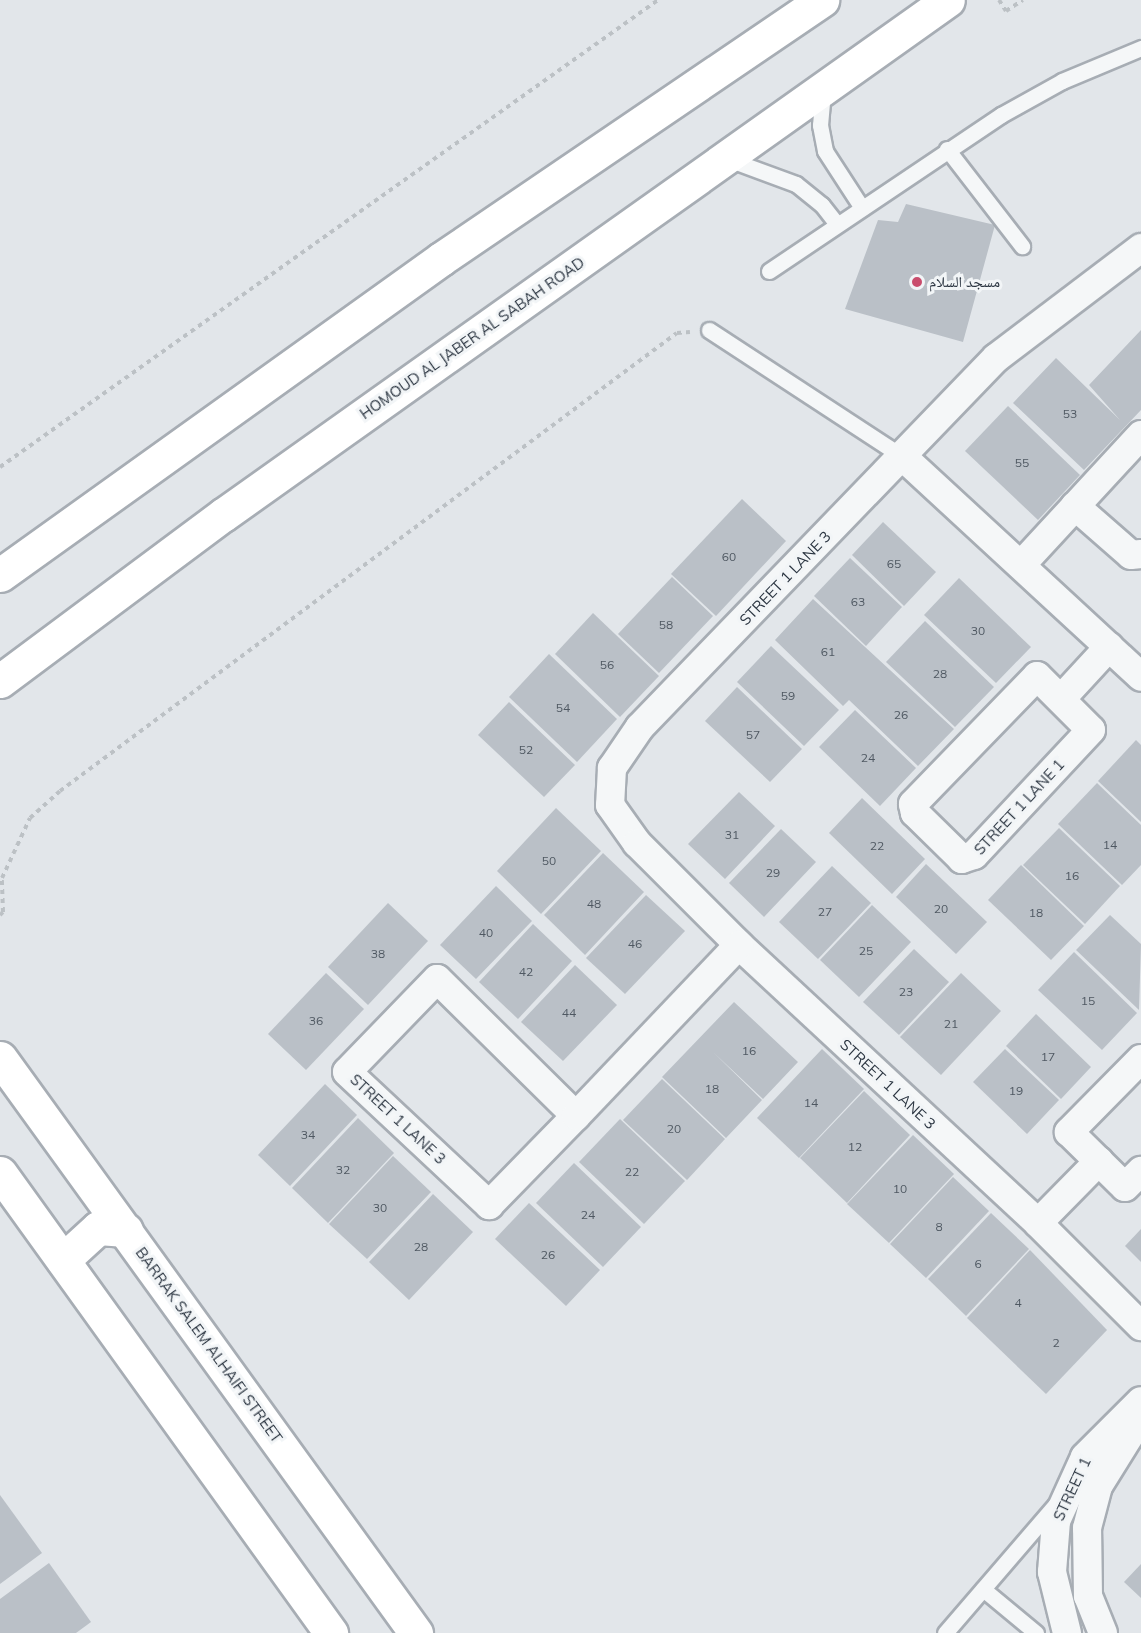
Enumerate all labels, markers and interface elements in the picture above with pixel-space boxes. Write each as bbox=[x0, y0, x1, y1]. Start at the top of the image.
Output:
street label: HOMOUD AL JABER AL SABAH ROAD bbox=[356, 253, 588, 423]
place label: مسجد السلام bbox=[929, 273, 1000, 291]
marker: مسجد السلام bbox=[910, 275, 924, 289]
house number: 53 bbox=[1063, 407, 1077, 421]
house number: 55 bbox=[1015, 456, 1029, 470]
street label: STREET 1 LANE 3 bbox=[736, 527, 834, 629]
house number: 60 bbox=[722, 550, 736, 564]
house number: 65 bbox=[887, 557, 901, 571]
house number: 63 bbox=[851, 595, 865, 609]
house number: 58 bbox=[659, 618, 673, 632]
house number: 30 bbox=[971, 624, 985, 638]
house number: 61 bbox=[821, 645, 835, 659]
house number: 56 bbox=[600, 658, 614, 672]
house number: 28 bbox=[933, 667, 947, 681]
house number: 59 bbox=[781, 689, 795, 703]
house number: 54 bbox=[556, 701, 570, 715]
house number: 26 bbox=[894, 708, 908, 722]
house number: 57 bbox=[746, 728, 760, 742]
house number: 52 bbox=[519, 743, 533, 757]
house number: 24 bbox=[861, 751, 875, 765]
street label: STREET 1 LANE 1 bbox=[970, 756, 1068, 858]
house number: 31 bbox=[725, 828, 739, 842]
house number: 14 bbox=[1103, 838, 1117, 852]
house number: 22 bbox=[870, 839, 884, 853]
house number: 50 bbox=[542, 854, 556, 868]
house number: 29 bbox=[766, 866, 780, 880]
house number: 16 bbox=[1065, 869, 1079, 883]
house number: 48 bbox=[587, 897, 601, 911]
house number: 20 bbox=[934, 902, 948, 916]
house number: 27 bbox=[818, 905, 832, 919]
house number: 18 bbox=[1029, 906, 1043, 920]
house number: 40 bbox=[479, 926, 493, 940]
house number: 46 bbox=[628, 937, 642, 951]
house number: 25 bbox=[859, 944, 873, 958]
house number: 38 bbox=[371, 947, 385, 961]
house number: 42 bbox=[519, 965, 533, 979]
house number: 23 bbox=[899, 985, 913, 999]
house number: 15 bbox=[1081, 994, 1095, 1008]
house number: 44 bbox=[562, 1006, 576, 1020]
house number: 36 bbox=[309, 1014, 323, 1028]
house number: 21 bbox=[944, 1017, 958, 1031]
street label: STREET 1 LANE 3 bbox=[837, 1035, 939, 1133]
house number: 16 bbox=[742, 1044, 756, 1058]
house number: 17 bbox=[1041, 1050, 1055, 1064]
street label: STREET 1 LANE 3 bbox=[347, 1070, 449, 1168]
house number: 18 bbox=[705, 1082, 719, 1096]
house number: 19 bbox=[1009, 1084, 1023, 1098]
house number: 14 bbox=[804, 1096, 818, 1110]
house number: 20 bbox=[667, 1122, 681, 1136]
house number: 34 bbox=[301, 1128, 315, 1142]
house number: 12 bbox=[848, 1140, 862, 1154]
house number: 32 bbox=[336, 1163, 350, 1177]
house number: 22 bbox=[625, 1165, 639, 1179]
house number: 10 bbox=[893, 1182, 907, 1196]
house number: 30 bbox=[373, 1201, 387, 1215]
house number: 24 bbox=[581, 1208, 595, 1222]
house number: 8 bbox=[935, 1220, 943, 1234]
house number: 28 bbox=[414, 1240, 428, 1254]
street label: BARRAK SALEM ALHAIFI STREET bbox=[132, 1244, 286, 1446]
house number: 26 bbox=[541, 1248, 555, 1262]
house number: 6 bbox=[974, 1257, 982, 1271]
house number: 4 bbox=[1014, 1296, 1022, 1310]
house number: 2 bbox=[1052, 1336, 1060, 1350]
street label: STREET 1 bbox=[1049, 1454, 1095, 1524]

